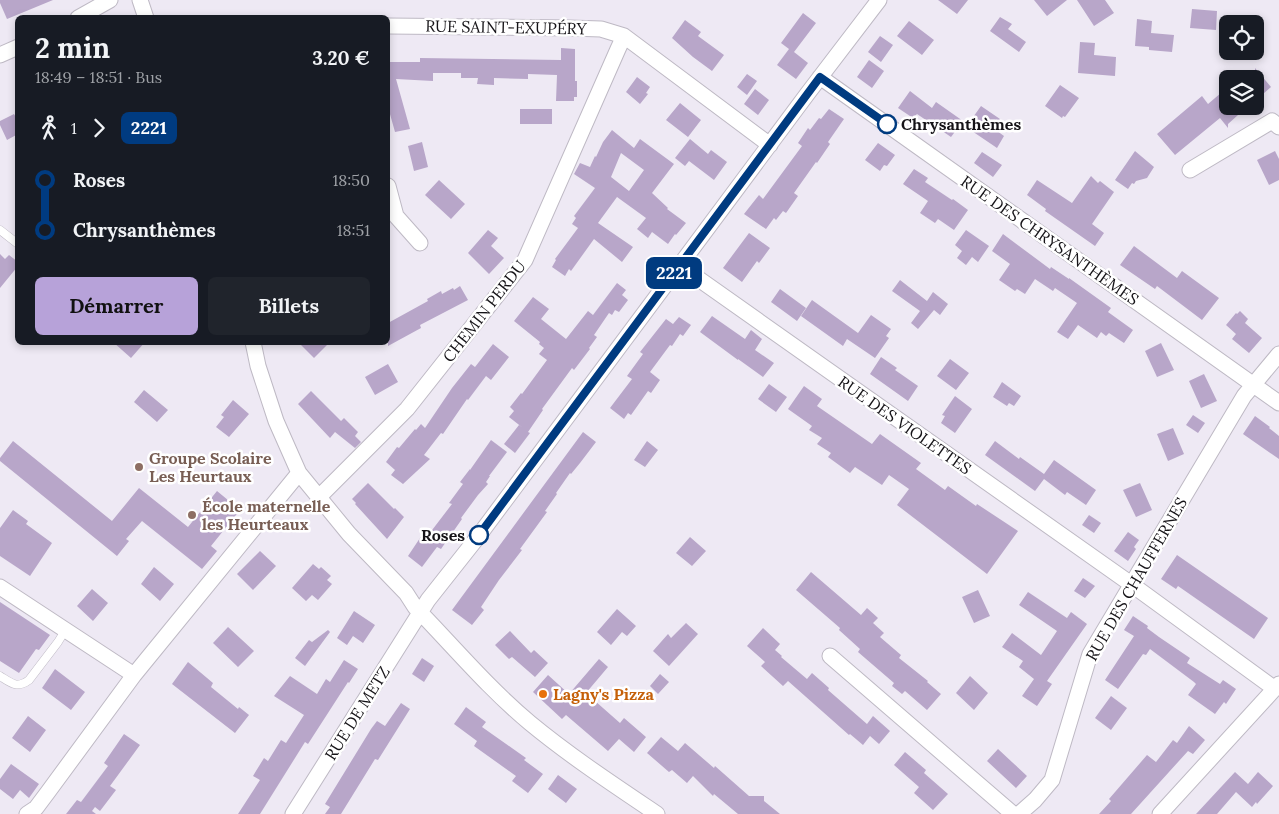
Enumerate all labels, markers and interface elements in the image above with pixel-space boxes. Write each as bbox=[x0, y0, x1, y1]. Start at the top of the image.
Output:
map controls bbox=[1219, 15, 1264, 115]
button: locate bbox=[1219, 15, 1264, 60]
street label: RUE SAINT-EXUPÉRY bbox=[425, 16, 588, 38]
text: 2 min bbox=[35, 30, 110, 66]
text: 3.20 € bbox=[312, 46, 370, 70]
text: 18:49 – 18:51 · Bus bbox=[35, 67, 162, 87]
button: layers bbox=[1219, 70, 1264, 115]
icon: walk bbox=[35, 114, 63, 142]
icon: forward bbox=[85, 114, 113, 142]
marker: Chrysanthèmes bbox=[877, 114, 897, 134]
place label: Chrysanthèmes bbox=[901, 114, 1021, 134]
text: 2221 bbox=[131, 116, 167, 139]
text: 1 bbox=[71, 118, 77, 138]
text: Roses bbox=[73, 168, 125, 192]
text: 18:50 bbox=[333, 170, 370, 190]
street label: RUE DES CHRYSANTHÈMES bbox=[957, 171, 1143, 309]
text: Chrysanthèmes bbox=[73, 218, 216, 242]
text: 18:51 bbox=[337, 220, 370, 240]
street label: CHEMIN PERDU bbox=[438, 256, 530, 366]
line badge: 2221 bbox=[639, 257, 709, 289]
text: 2221 bbox=[656, 261, 692, 284]
button: Démarrer bbox=[35, 277, 198, 335]
button: Billets bbox=[208, 277, 370, 335]
street label: RUE DES VIOLETTES bbox=[835, 371, 975, 479]
place label: Groupe Scolaire Les Heurtaux bbox=[149, 448, 272, 486]
marker: Groupe Scolaire Les Heurtaux bbox=[133, 461, 145, 473]
street label: RUE DES CHAUFFERNES bbox=[1081, 494, 1191, 664]
place label: École maternelle les Heurteaux bbox=[202, 496, 331, 534]
marker: École maternelle les Heurteaux bbox=[186, 509, 198, 521]
place label: Roses bbox=[421, 525, 465, 545]
marker: Roses bbox=[469, 525, 489, 545]
street label: RUE DE METZ bbox=[320, 662, 394, 764]
place label: Lagny's Pizza bbox=[553, 684, 654, 704]
marker: Lagny's Pizza bbox=[537, 688, 549, 700]

